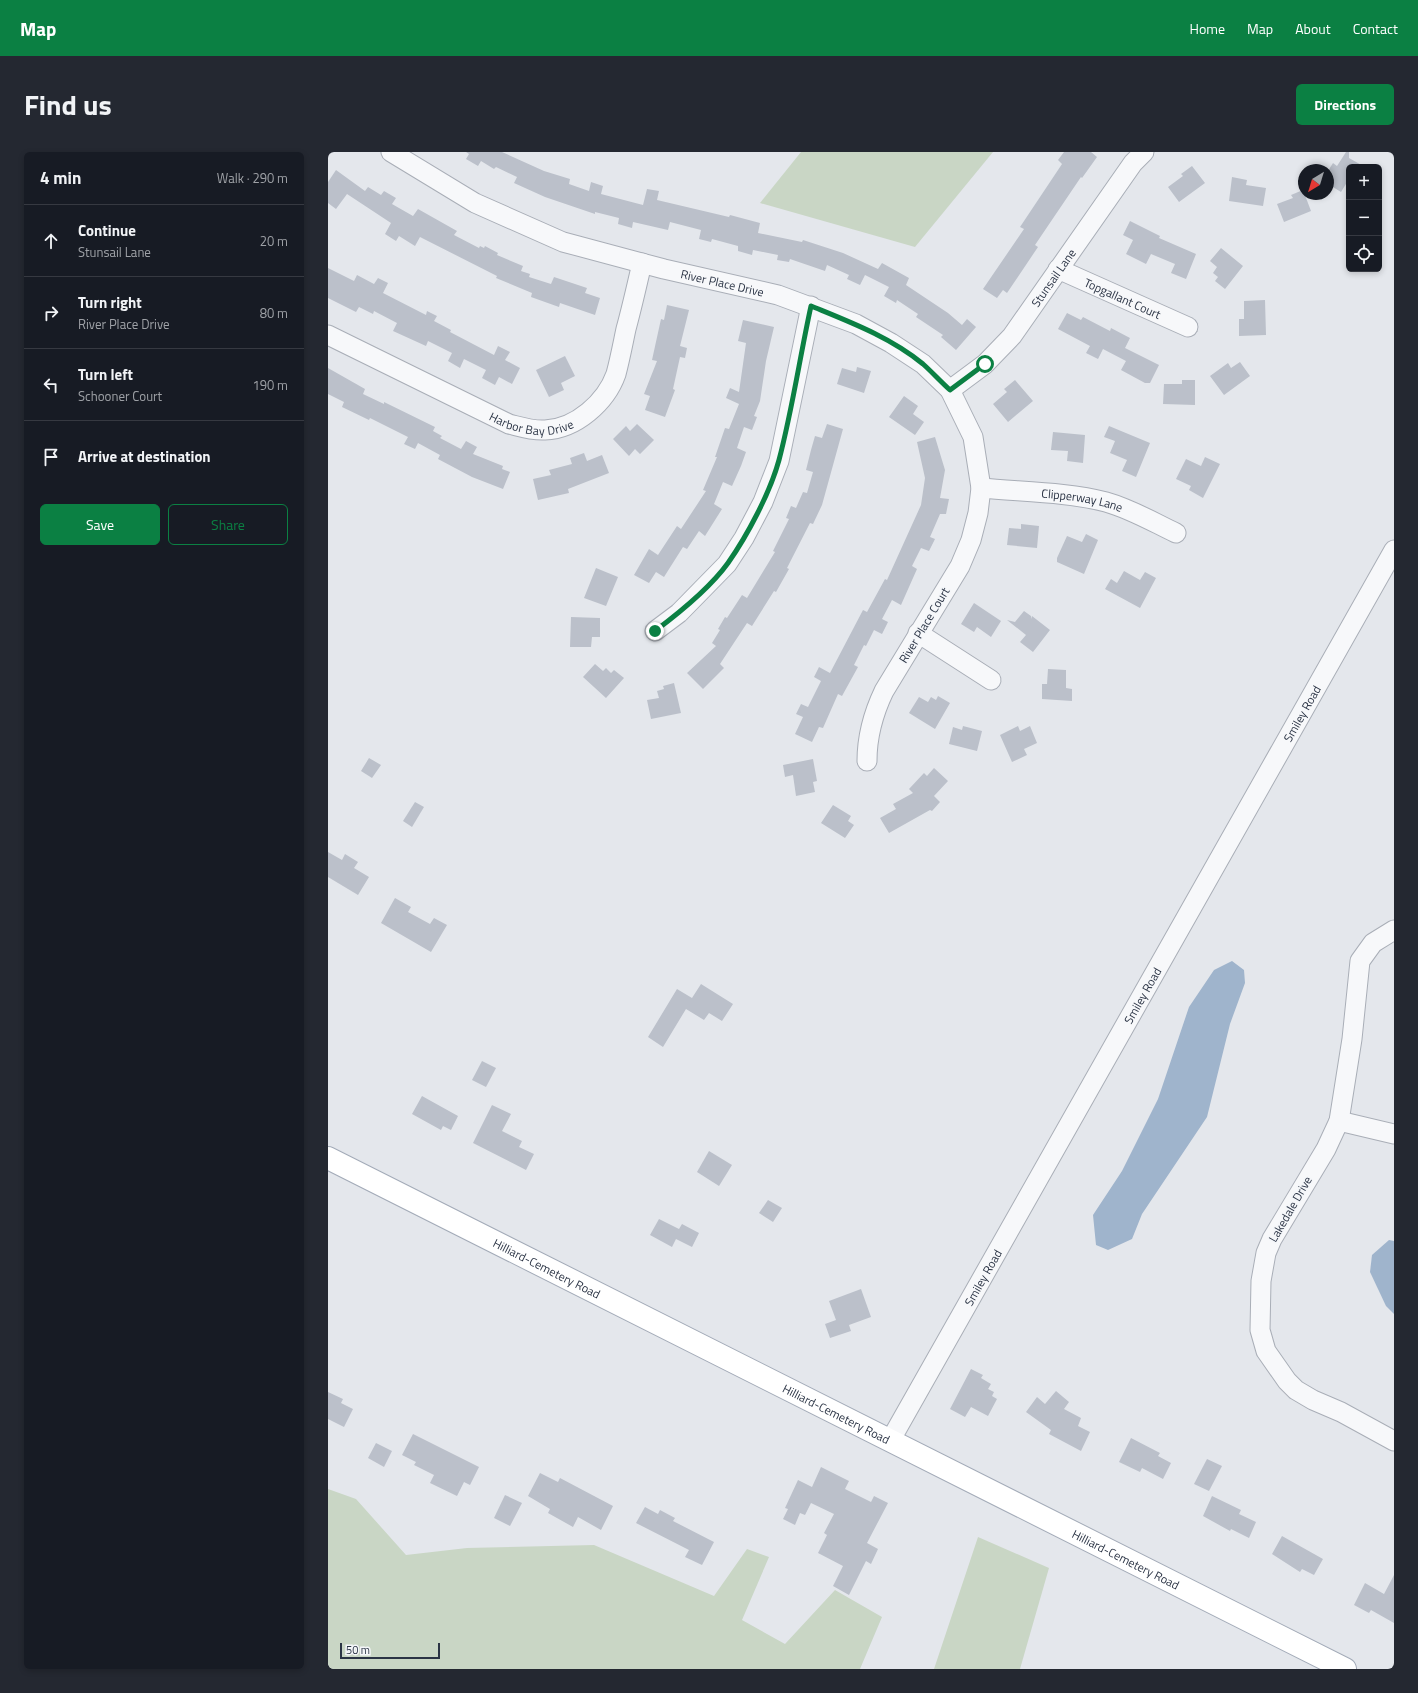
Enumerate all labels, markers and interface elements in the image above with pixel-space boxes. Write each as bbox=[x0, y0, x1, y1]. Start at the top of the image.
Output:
text: Map bbox=[20, 14, 56, 43]
text: Home bbox=[1190, 18, 1225, 39]
text: Map bbox=[1247, 18, 1273, 39]
text: About bbox=[1295, 18, 1331, 39]
text: Contact bbox=[1353, 18, 1398, 39]
text: Find us bbox=[24, 83, 112, 126]
button: Directions bbox=[1296, 84, 1394, 125]
north arrow bbox=[1298, 164, 1334, 200]
map controls bbox=[1346, 164, 1382, 272]
button: + bbox=[1346, 164, 1382, 200]
text: 4 min bbox=[40, 165, 81, 191]
text: Walk · 290 m bbox=[217, 168, 288, 188]
button: − bbox=[1346, 200, 1382, 236]
text: Continue bbox=[78, 219, 136, 242]
icon: ahead bbox=[40, 230, 62, 252]
text: 20 m bbox=[260, 231, 288, 251]
button: locate bbox=[1346, 236, 1382, 272]
text: Stunsail Lane bbox=[78, 242, 151, 262]
street label: Stunsail Lane bbox=[1026, 244, 1080, 310]
street label: River Place Drive bbox=[679, 264, 766, 301]
street label: Topgallant Court bbox=[1081, 272, 1165, 324]
text: Turn right bbox=[78, 291, 142, 314]
icon: right bbox=[40, 302, 62, 324]
text: 80 m bbox=[260, 303, 288, 323]
text: River Place Drive bbox=[78, 314, 170, 334]
route start bbox=[976, 355, 994, 373]
text: Turn left bbox=[78, 363, 133, 386]
icon: left bbox=[40, 374, 62, 396]
text: 190 m bbox=[252, 375, 288, 395]
text: Schooner Court bbox=[78, 386, 162, 406]
street label: Harbor Bay Drive bbox=[486, 406, 576, 440]
text: Arrive at destination bbox=[78, 445, 211, 468]
icon: arrive bbox=[40, 446, 62, 468]
street label: Clipperway Lane bbox=[1041, 483, 1126, 516]
button: Save bbox=[40, 504, 160, 545]
button: Share bbox=[168, 504, 288, 545]
street label: River Place Court bbox=[894, 583, 955, 667]
route end bbox=[646, 622, 664, 640]
street label: Smiley Road bbox=[1278, 682, 1325, 745]
street label: Smiley Road bbox=[1118, 964, 1166, 1027]
street label: Lakedale Drive bbox=[1263, 1172, 1317, 1246]
street label: Hilliard-Cemetery Road bbox=[490, 1233, 604, 1303]
street label: Smiley Road bbox=[959, 1246, 1006, 1309]
street label: Hilliard-Cemetery Road bbox=[779, 1378, 893, 1448]
street label: Hilliard-Cemetery Road bbox=[1069, 1524, 1183, 1594]
scale bar bbox=[340, 1641, 440, 1660]
text: 50 m bbox=[346, 1642, 370, 1658]

